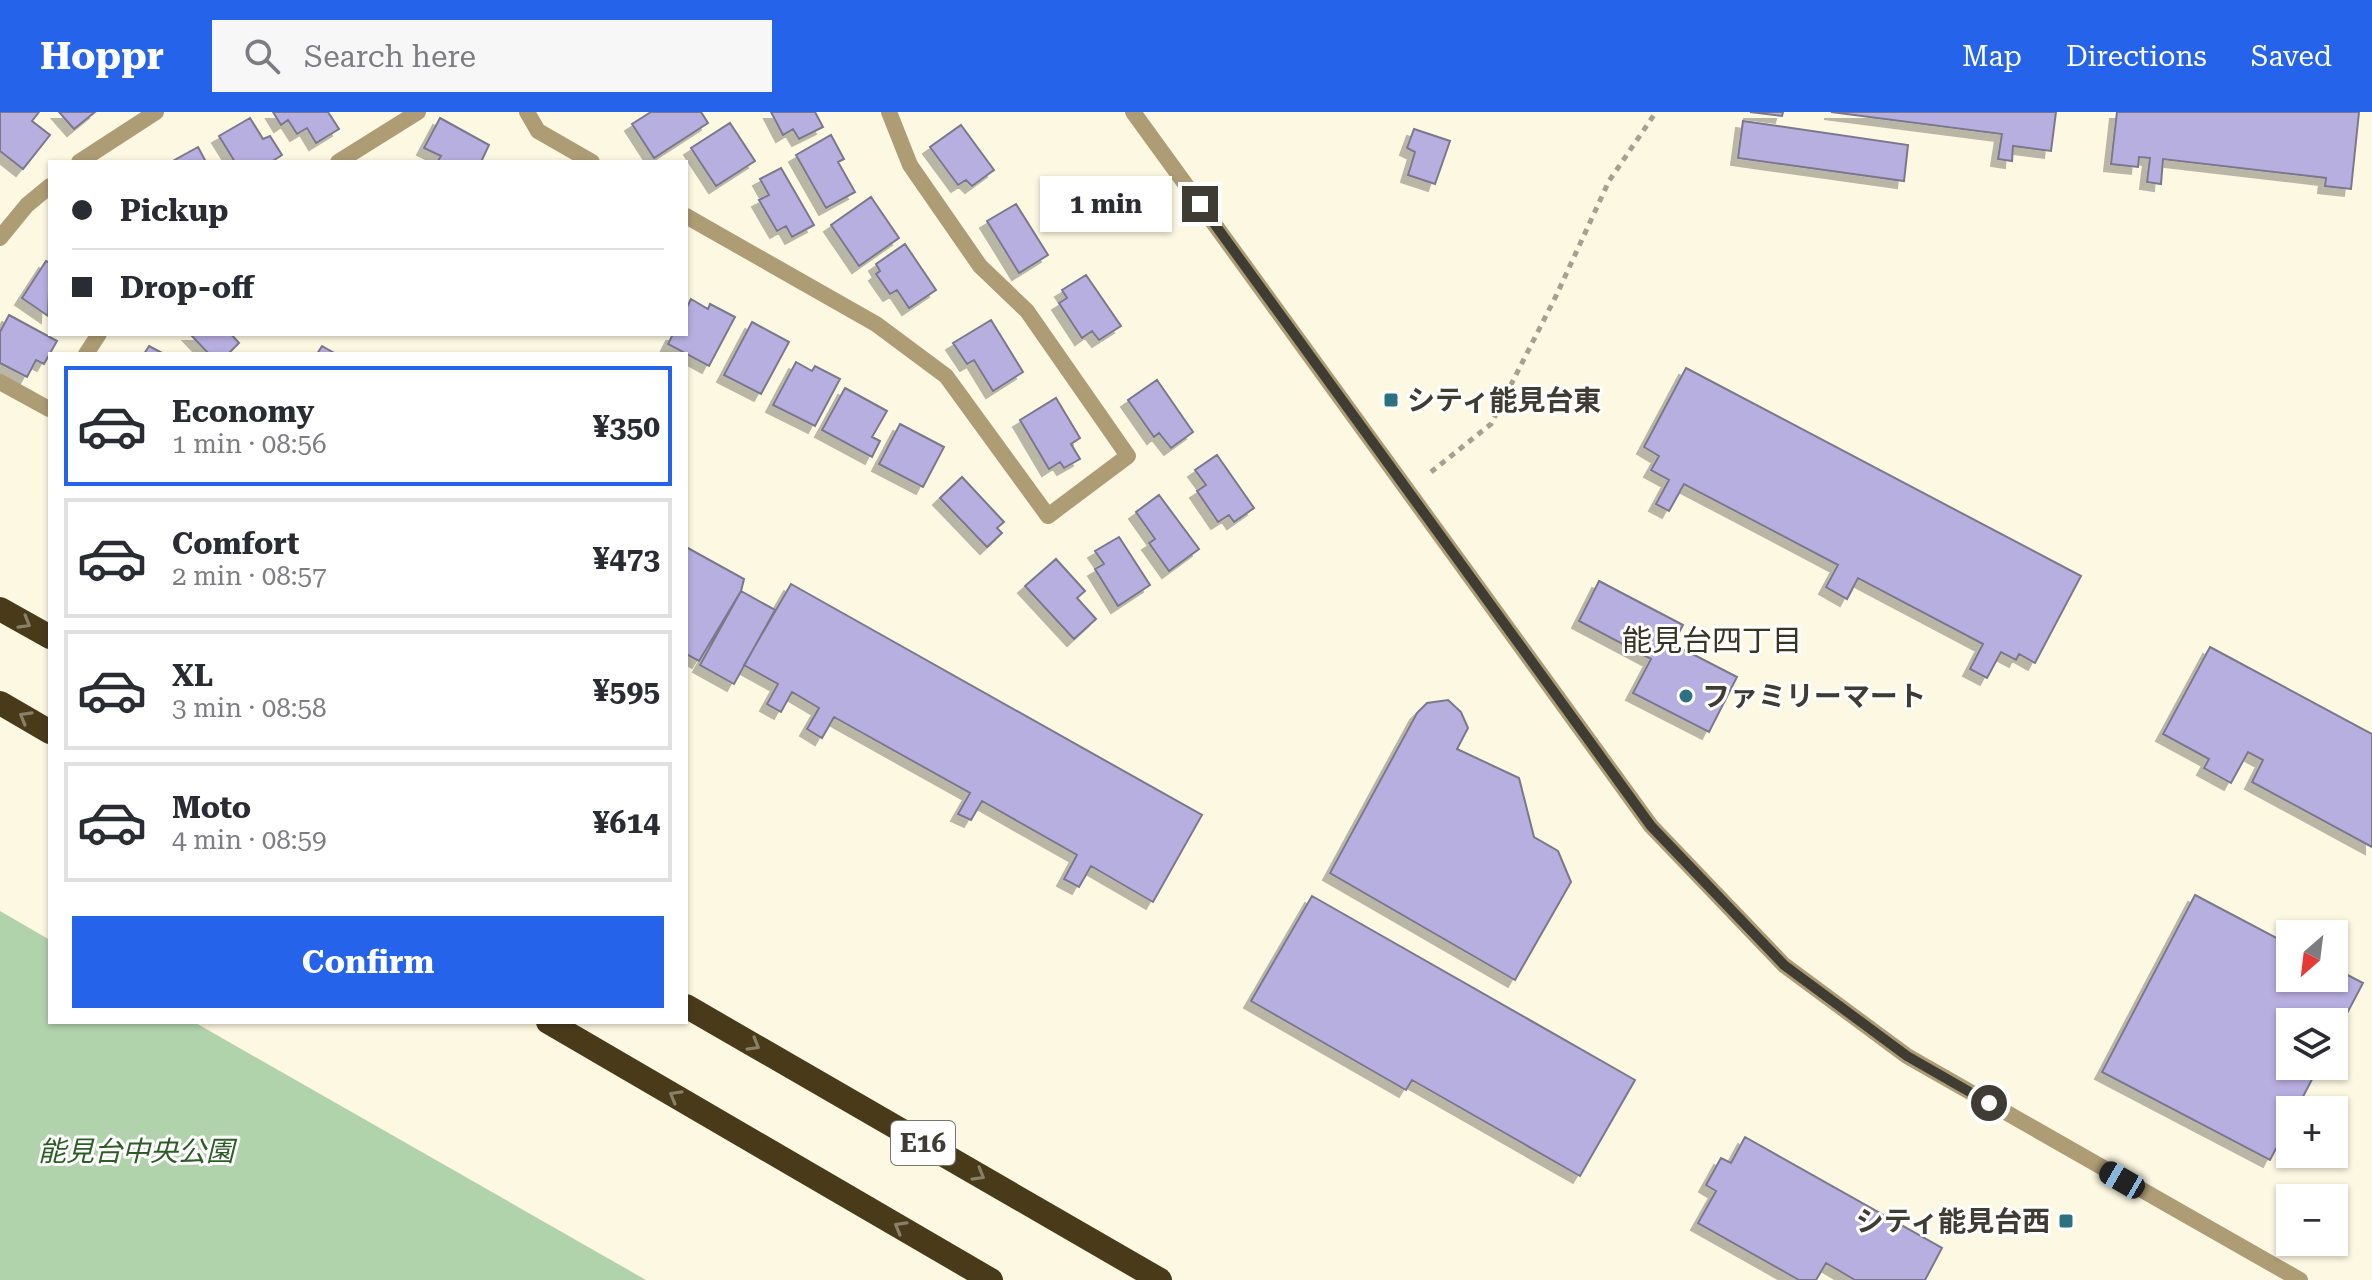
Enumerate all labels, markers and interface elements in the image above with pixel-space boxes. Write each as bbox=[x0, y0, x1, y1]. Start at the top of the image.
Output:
search box bbox=[212, 20, 772, 92]
text: Hoppr bbox=[40, 34, 164, 78]
icon: search bbox=[240, 34, 284, 78]
text: Search here bbox=[304, 39, 476, 74]
text: Map bbox=[1962, 40, 2022, 73]
text: Directions bbox=[2066, 40, 2207, 73]
text: Saved bbox=[2251, 40, 2332, 73]
callout: 1 min bbox=[1040, 176, 1172, 232]
route end bbox=[1182, 186, 1218, 222]
text: 1 min bbox=[1070, 189, 1142, 219]
text: Pickup bbox=[120, 193, 228, 228]
text: Drop-off bbox=[120, 270, 254, 305]
place label: シティ能見台東 bbox=[1407, 384, 1601, 417]
icon: car bbox=[76, 390, 148, 462]
marker: シティ能見台東 bbox=[1382, 391, 1400, 409]
text: Economy bbox=[172, 394, 314, 429]
text: ¥350 bbox=[593, 409, 660, 444]
text: 1 min · 08:56 bbox=[172, 429, 327, 459]
icon: car bbox=[76, 522, 148, 594]
text: Comfort bbox=[172, 526, 299, 561]
text: ¥473 bbox=[593, 541, 660, 576]
text: 2 min · 08:57 bbox=[172, 561, 327, 591]
one-way arrow bbox=[16, 613, 31, 629]
district label: 能見台四丁目 bbox=[1622, 623, 1802, 658]
icon: car bbox=[76, 654, 148, 726]
text: XL bbox=[172, 658, 213, 693]
text: ¥595 bbox=[593, 673, 660, 708]
place label: ファミリーマート bbox=[1702, 680, 1926, 713]
marker: ファミリーマート bbox=[1677, 687, 1695, 705]
text: 3 min · 08:58 bbox=[172, 693, 327, 723]
one-way arrow bbox=[19, 711, 34, 727]
icon: car bbox=[76, 786, 148, 858]
text: Moto bbox=[172, 790, 251, 825]
text: ¥614 bbox=[593, 805, 660, 840]
text: 4 min · 08:59 bbox=[172, 825, 327, 855]
button: Confirm bbox=[72, 916, 664, 1008]
north arrow bbox=[2276, 920, 2348, 992]
map controls bbox=[2276, 920, 2348, 1256]
button: layers bbox=[2276, 1008, 2348, 1080]
one-way arrow bbox=[745, 1035, 759, 1051]
route start bbox=[1971, 1085, 2007, 1121]
one-way arrow bbox=[669, 1090, 684, 1106]
button: + bbox=[2276, 1096, 2348, 1168]
road number: E16 bbox=[891, 1121, 955, 1165]
park label: 能見台中央公園 bbox=[38, 1135, 238, 1168]
car bbox=[2095, 1158, 2149, 1202]
one-way arrow bbox=[970, 1165, 984, 1181]
button: − bbox=[2276, 1184, 2348, 1256]
place label: シティ能見台西 bbox=[1856, 1205, 2050, 1238]
marker: シティ能見台西 bbox=[2057, 1212, 2075, 1230]
one-way arrow bbox=[894, 1221, 909, 1237]

